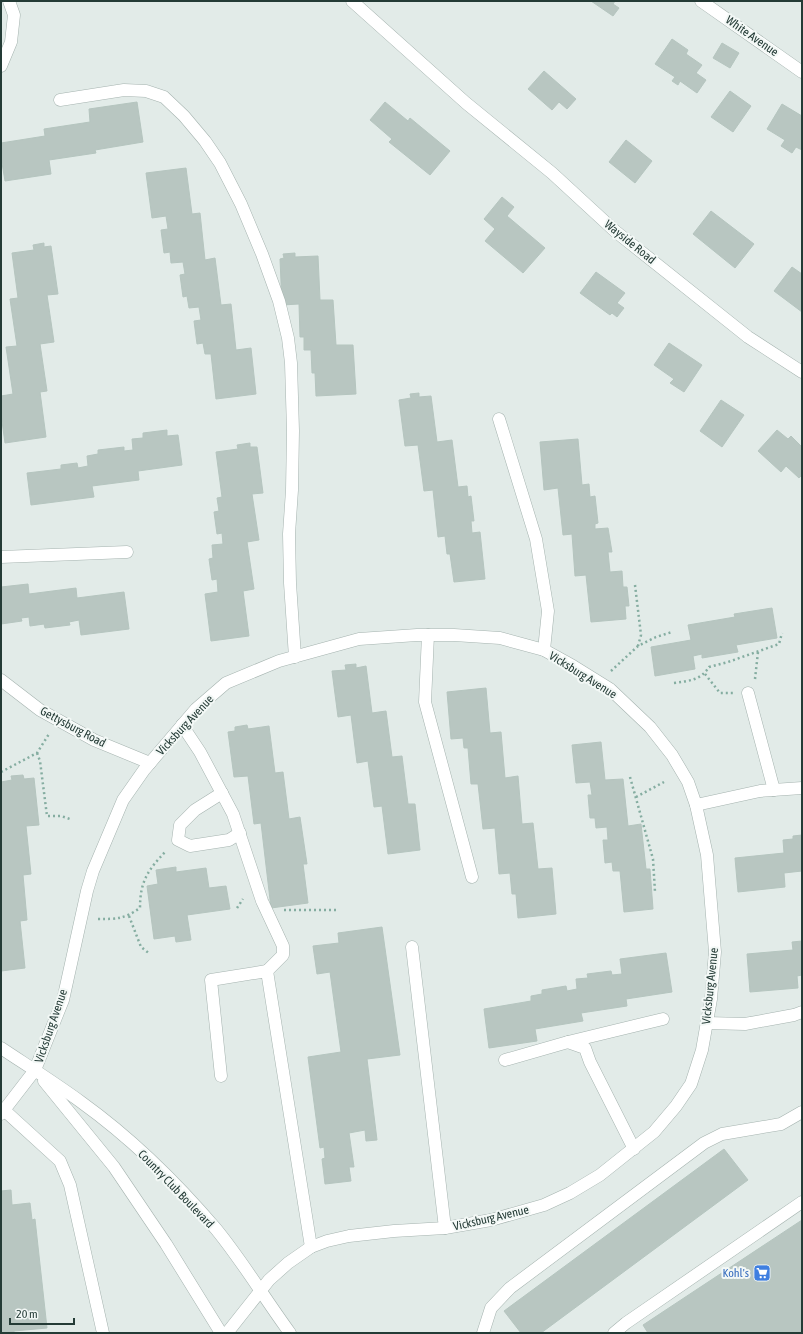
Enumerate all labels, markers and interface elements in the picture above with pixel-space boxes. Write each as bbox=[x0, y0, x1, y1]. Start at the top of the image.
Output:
street label: White Avenue bbox=[723, 13, 781, 59]
street label: Wayside Road bbox=[602, 217, 658, 267]
street label: Vicksburg Avenue bbox=[547, 649, 619, 701]
street label: Vicksburg Avenue bbox=[154, 692, 216, 758]
street label: Gettysburg Road bbox=[38, 704, 108, 750]
street label: Vicksburg Avenue bbox=[699, 947, 721, 1025]
street label: Vicksburg Avenue bbox=[32, 987, 70, 1065]
street label: Country Club Boulevard bbox=[135, 1147, 217, 1231]
street label: Vicksburg Avenue bbox=[452, 1202, 530, 1234]
supermarket icon: Kohl's bbox=[752, 1263, 772, 1283]
place label: Kohl's bbox=[723, 1266, 749, 1280]
scale bar bbox=[10, 1300, 74, 1326]
text: 20 m bbox=[16, 1307, 38, 1321]

